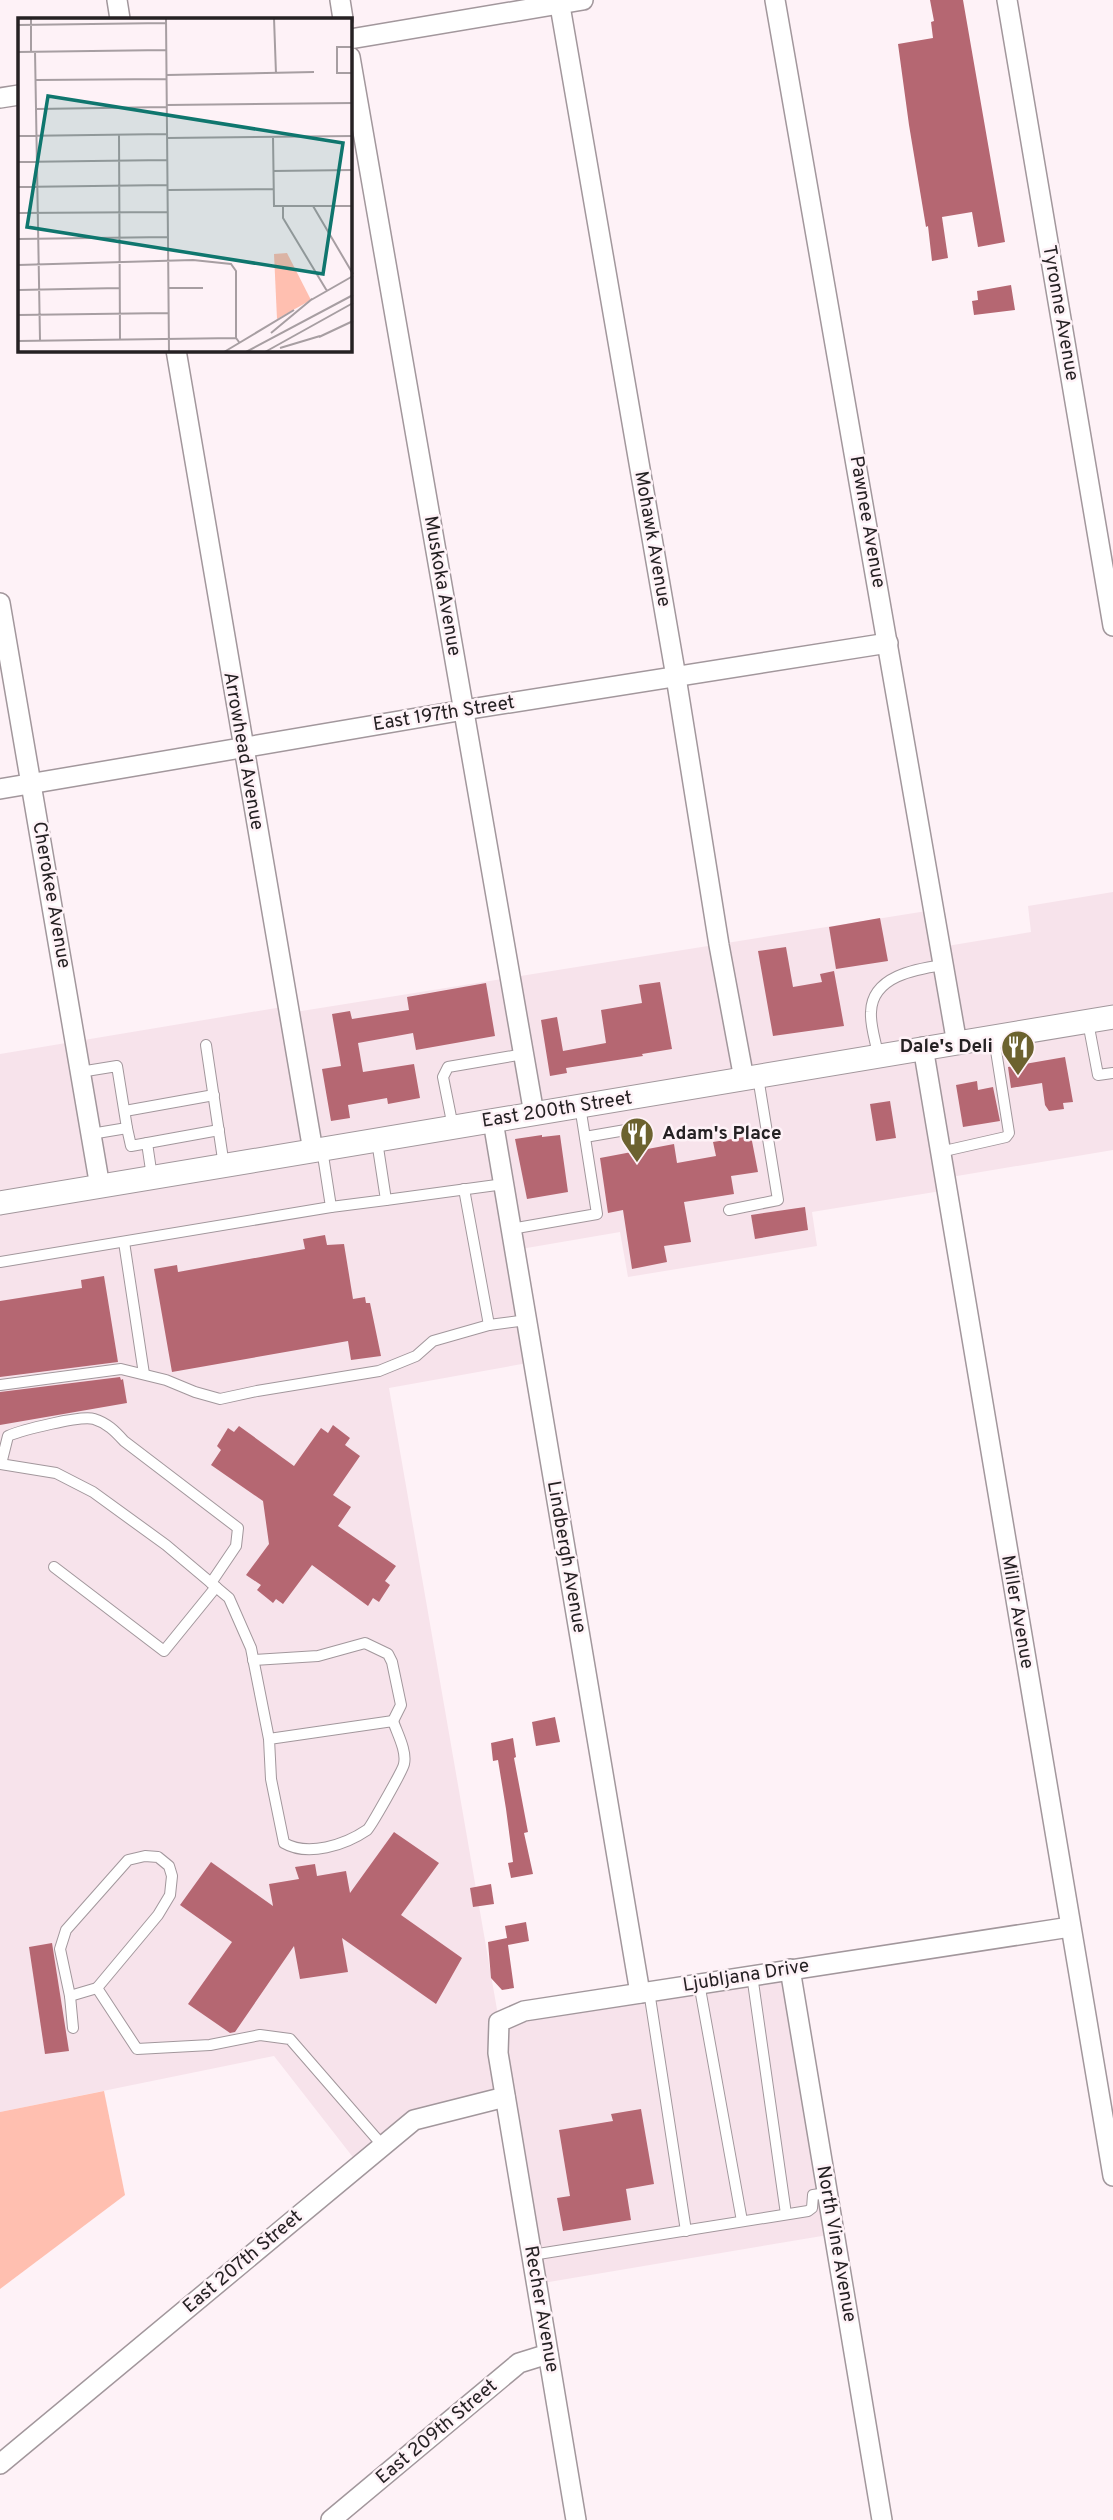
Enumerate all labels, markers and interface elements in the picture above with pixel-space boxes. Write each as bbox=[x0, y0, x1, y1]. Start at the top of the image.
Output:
inset map bbox=[18, 18, 352, 352]
street label: Tyronne Avenue bbox=[1036, 243, 1084, 383]
street label: Pawnee Avenue bbox=[844, 454, 890, 590]
street label: Mohawk Avenue bbox=[628, 469, 676, 609]
street label: Muskoka Avenue bbox=[418, 514, 466, 658]
street label: Arrowhead Avenue bbox=[217, 670, 269, 832]
street label: East 197th Street bbox=[371, 691, 517, 737]
street label: Cherokee Avenue bbox=[26, 820, 76, 970]
restaurant icon: Dale's Deli bbox=[999, 1028, 1037, 1077]
place label: Dale's Deli bbox=[900, 1035, 993, 1059]
street label: East 200th Street bbox=[480, 1086, 634, 1134]
restaurant icon: Adam's Place bbox=[618, 1115, 656, 1164]
place label: Adam's Place bbox=[662, 1122, 782, 1146]
street label: Lindbergh Avenue bbox=[541, 1479, 591, 1635]
street label: Miller Avenue bbox=[995, 1553, 1039, 1671]
street label: Ljubljana Drive bbox=[681, 1954, 811, 1998]
street label: North Vine Avenue bbox=[810, 2164, 862, 2324]
street label: East 207th Street bbox=[178, 2205, 308, 2319]
street label: Recher Avenue bbox=[518, 2244, 564, 2374]
street label: East 209th Street bbox=[371, 2374, 503, 2490]

